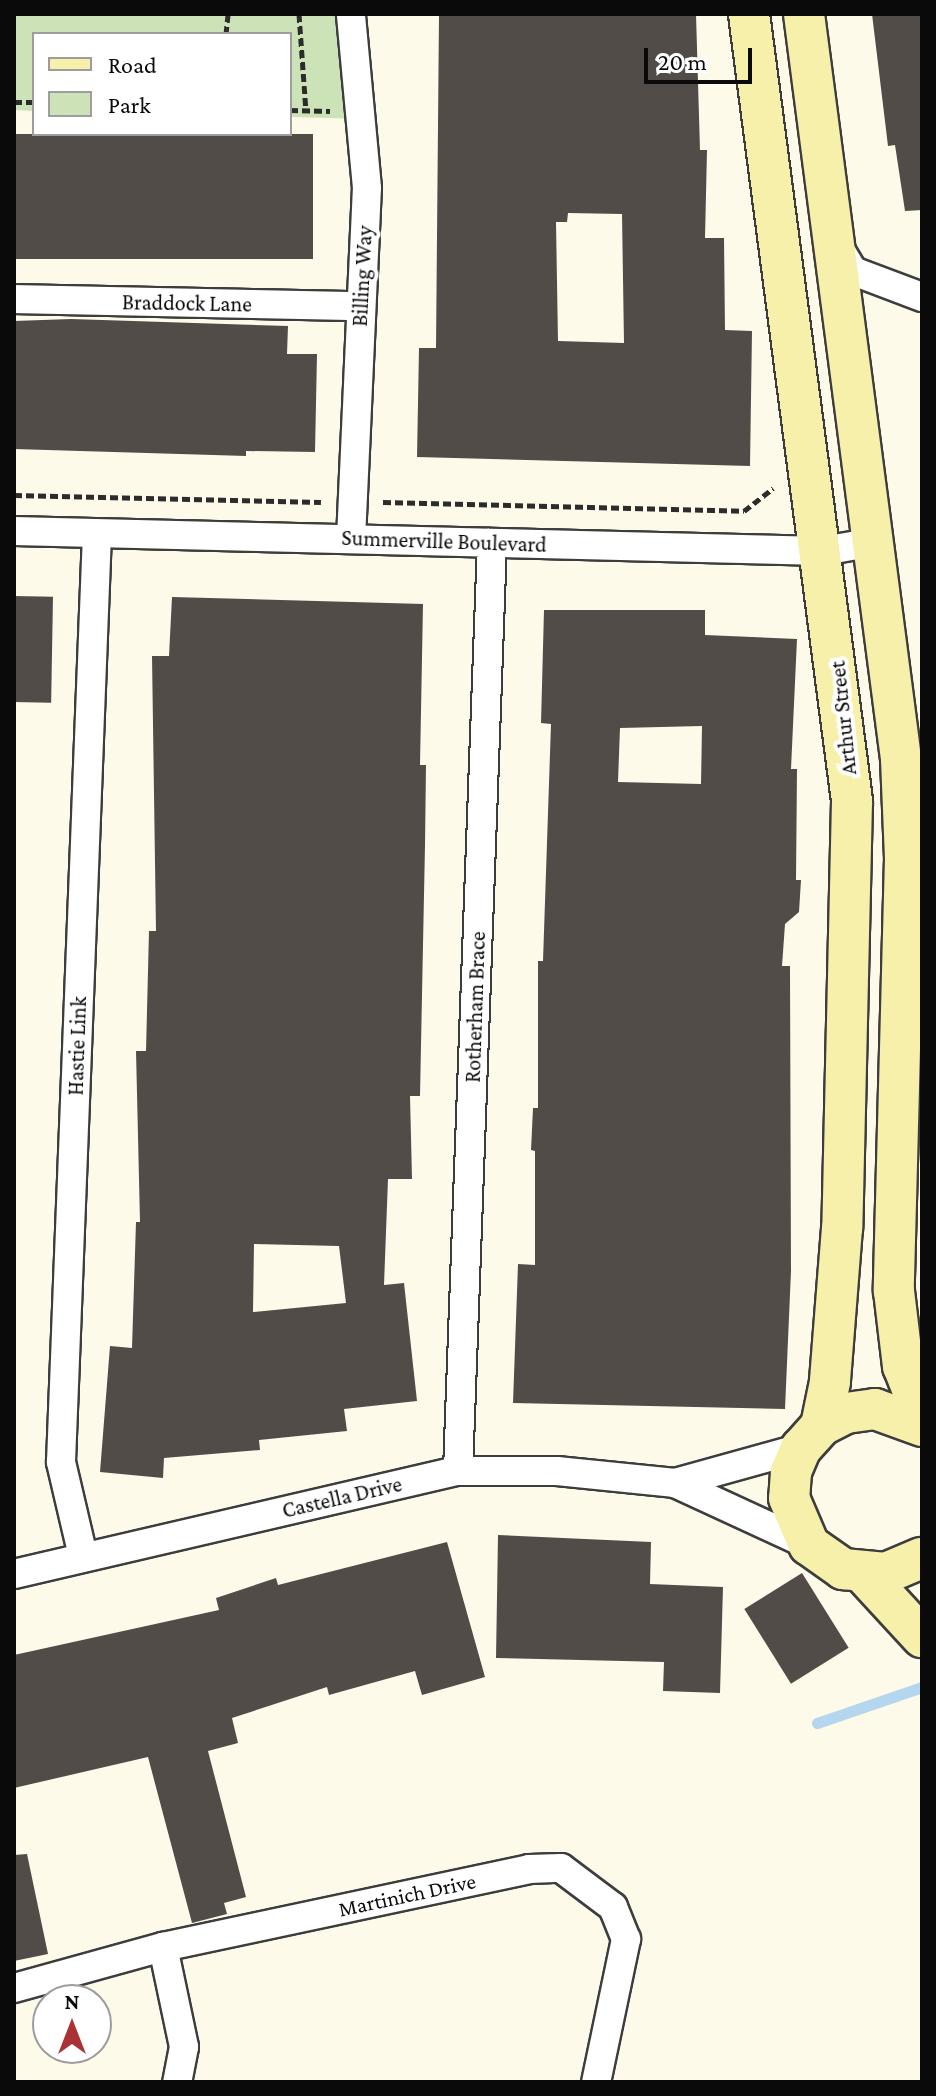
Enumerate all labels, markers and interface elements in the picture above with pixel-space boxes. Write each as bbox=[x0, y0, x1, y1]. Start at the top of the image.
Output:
legend bbox=[32, 32, 292, 136]
scale bar bbox=[648, 32, 756, 82]
text: 20 m bbox=[658, 48, 707, 75]
text: Road bbox=[108, 51, 157, 78]
text: Park bbox=[108, 91, 151, 118]
street label: Billing Way bbox=[346, 225, 378, 327]
street label: Braddock Lane bbox=[122, 289, 252, 317]
street label: Summerville Boulevard bbox=[341, 524, 547, 558]
street label: Arthur Street bbox=[824, 660, 862, 776]
street label: Rotherham Brace bbox=[459, 931, 491, 1083]
street label: Hastie Link bbox=[62, 996, 92, 1096]
street label: Castella Drive bbox=[279, 1470, 405, 1524]
street label: Martinich Drive bbox=[336, 1868, 478, 1922]
north arrow bbox=[32, 1984, 112, 2064]
text: N bbox=[65, 1989, 80, 2014]

